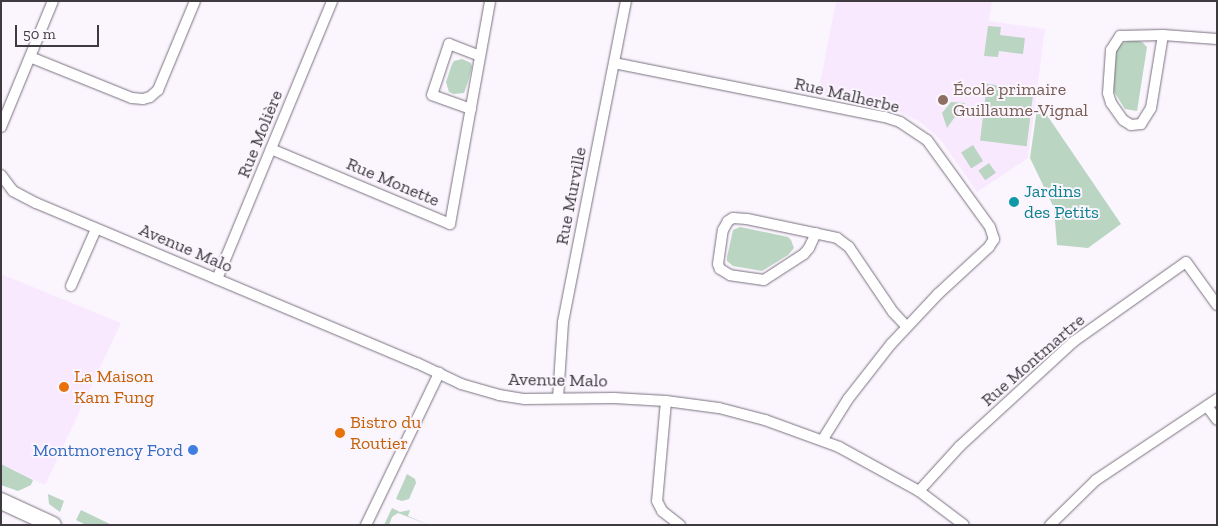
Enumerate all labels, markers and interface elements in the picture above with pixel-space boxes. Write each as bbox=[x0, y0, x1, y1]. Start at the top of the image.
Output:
scale bar bbox=[18, 15, 101, 47]
text: 50 m bbox=[23, 25, 56, 43]
street label: Rue Malherbe bbox=[792, 72, 902, 118]
place label: École primaire Guillaume-Vignal bbox=[953, 79, 1088, 122]
street label: Rue Molière bbox=[233, 87, 287, 181]
marker: École primaire Guillaume-Vignal bbox=[937, 94, 949, 106]
street label: Rue Murville bbox=[551, 145, 591, 247]
street label: Rue Monette bbox=[343, 153, 443, 211]
place label: Jardins des Petits bbox=[1024, 181, 1099, 223]
marker: Jardins des Petits bbox=[1008, 196, 1020, 208]
street label: Avenue Malo bbox=[136, 219, 236, 277]
street label: Rue Montmartre bbox=[977, 309, 1089, 411]
place label: La Maison Kam Fung bbox=[74, 366, 154, 408]
street label: Avenue Malo bbox=[508, 368, 608, 392]
marker: La Maison Kam Fung bbox=[58, 381, 70, 393]
place label: Bistro du Routier bbox=[350, 412, 421, 454]
marker: Bistro du Routier bbox=[334, 427, 346, 439]
place label: Montmorency Ford bbox=[32, 439, 183, 461]
marker: Montmorency Ford bbox=[187, 444, 199, 456]

